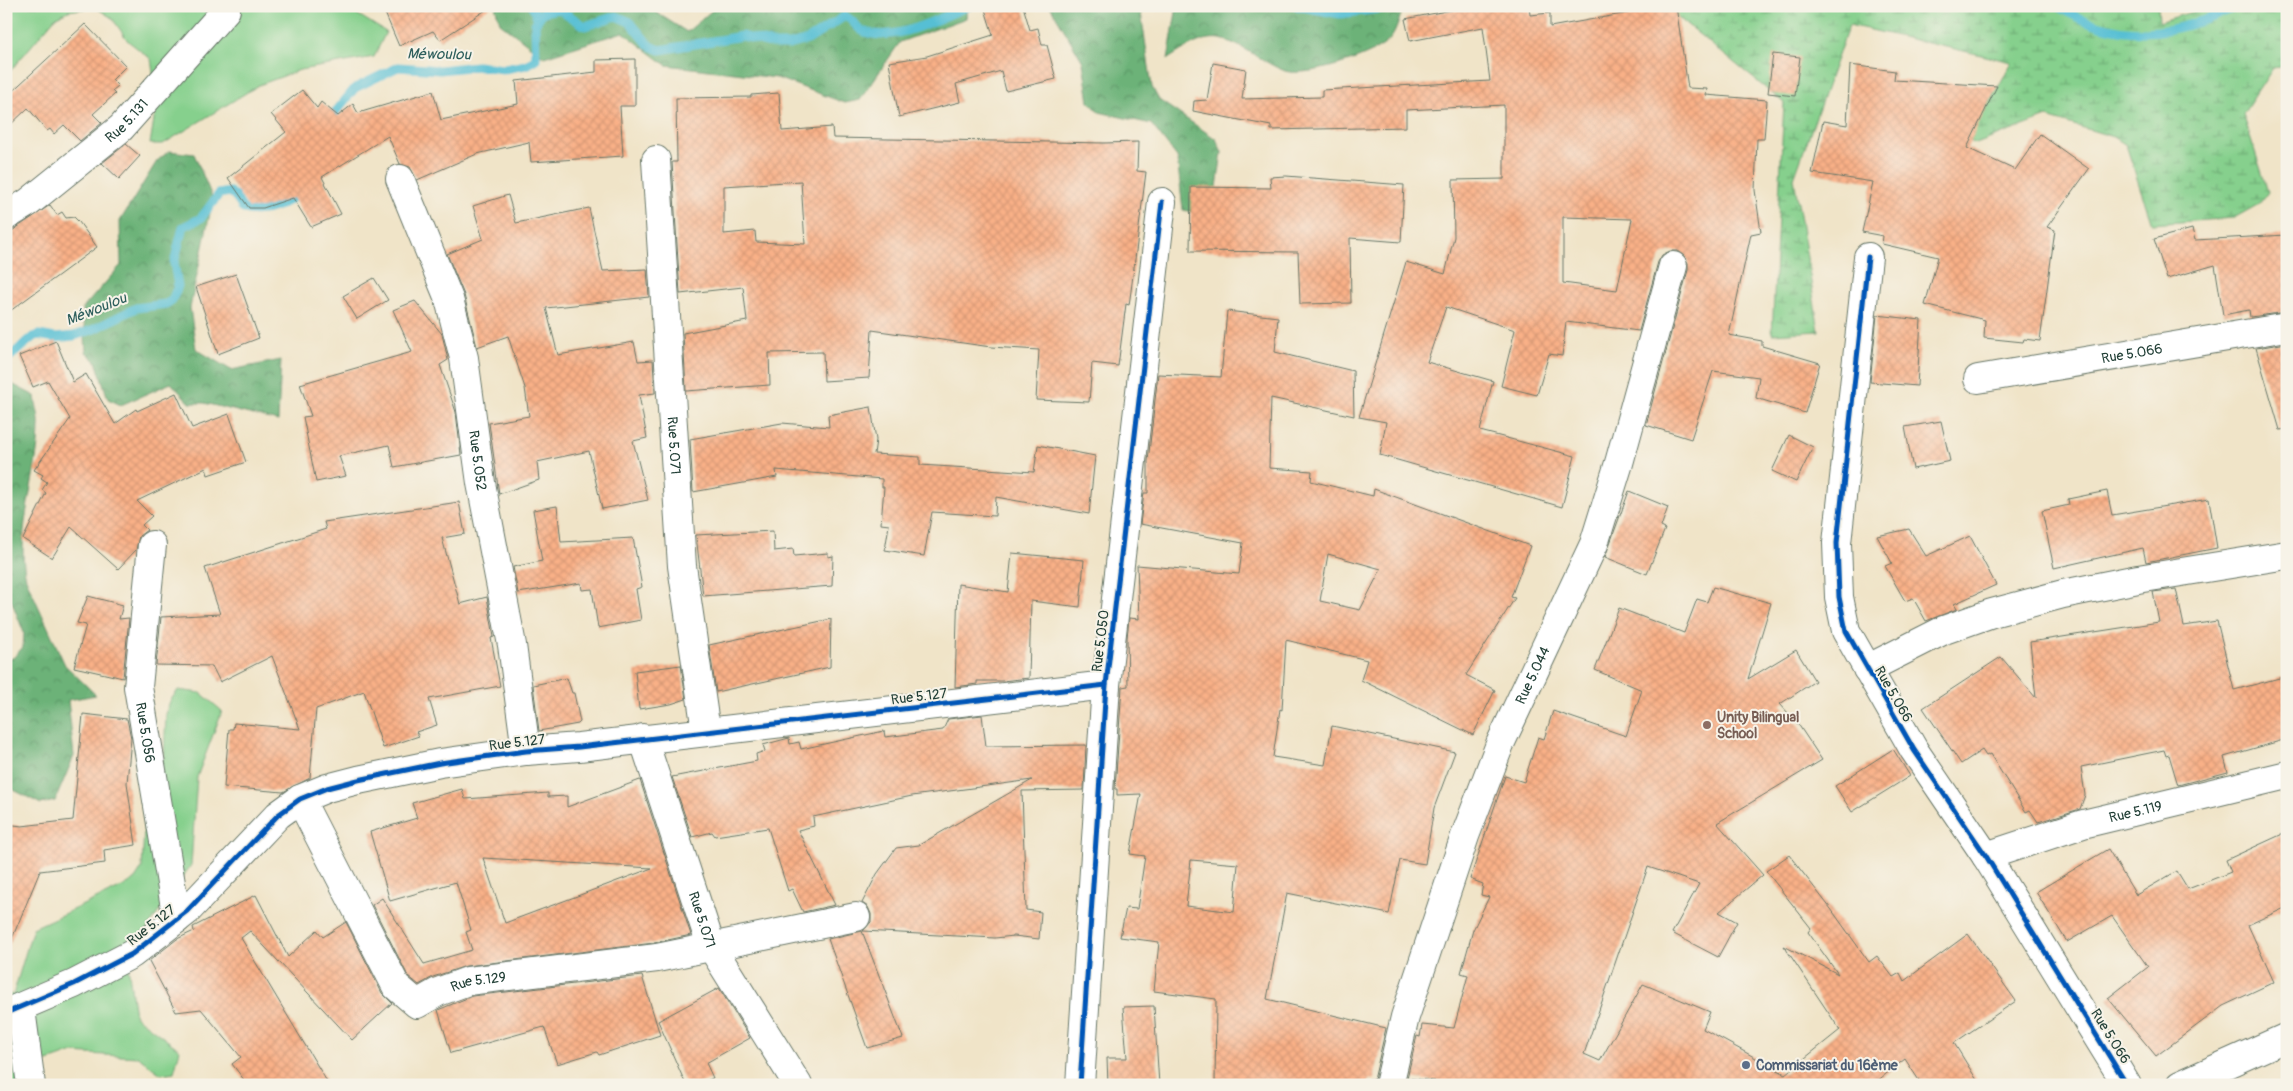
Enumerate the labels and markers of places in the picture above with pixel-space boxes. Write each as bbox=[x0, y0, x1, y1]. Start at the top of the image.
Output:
place label: Unity Bilingual School bbox=[1717, 709, 1799, 742]
marker: Unity Bilingual School bbox=[1701, 719, 1713, 731]
place label: Commissariat du 16ème bbox=[1756, 1057, 1899, 1074]
marker: Commissariat du 16ème bbox=[1740, 1059, 1752, 1071]

